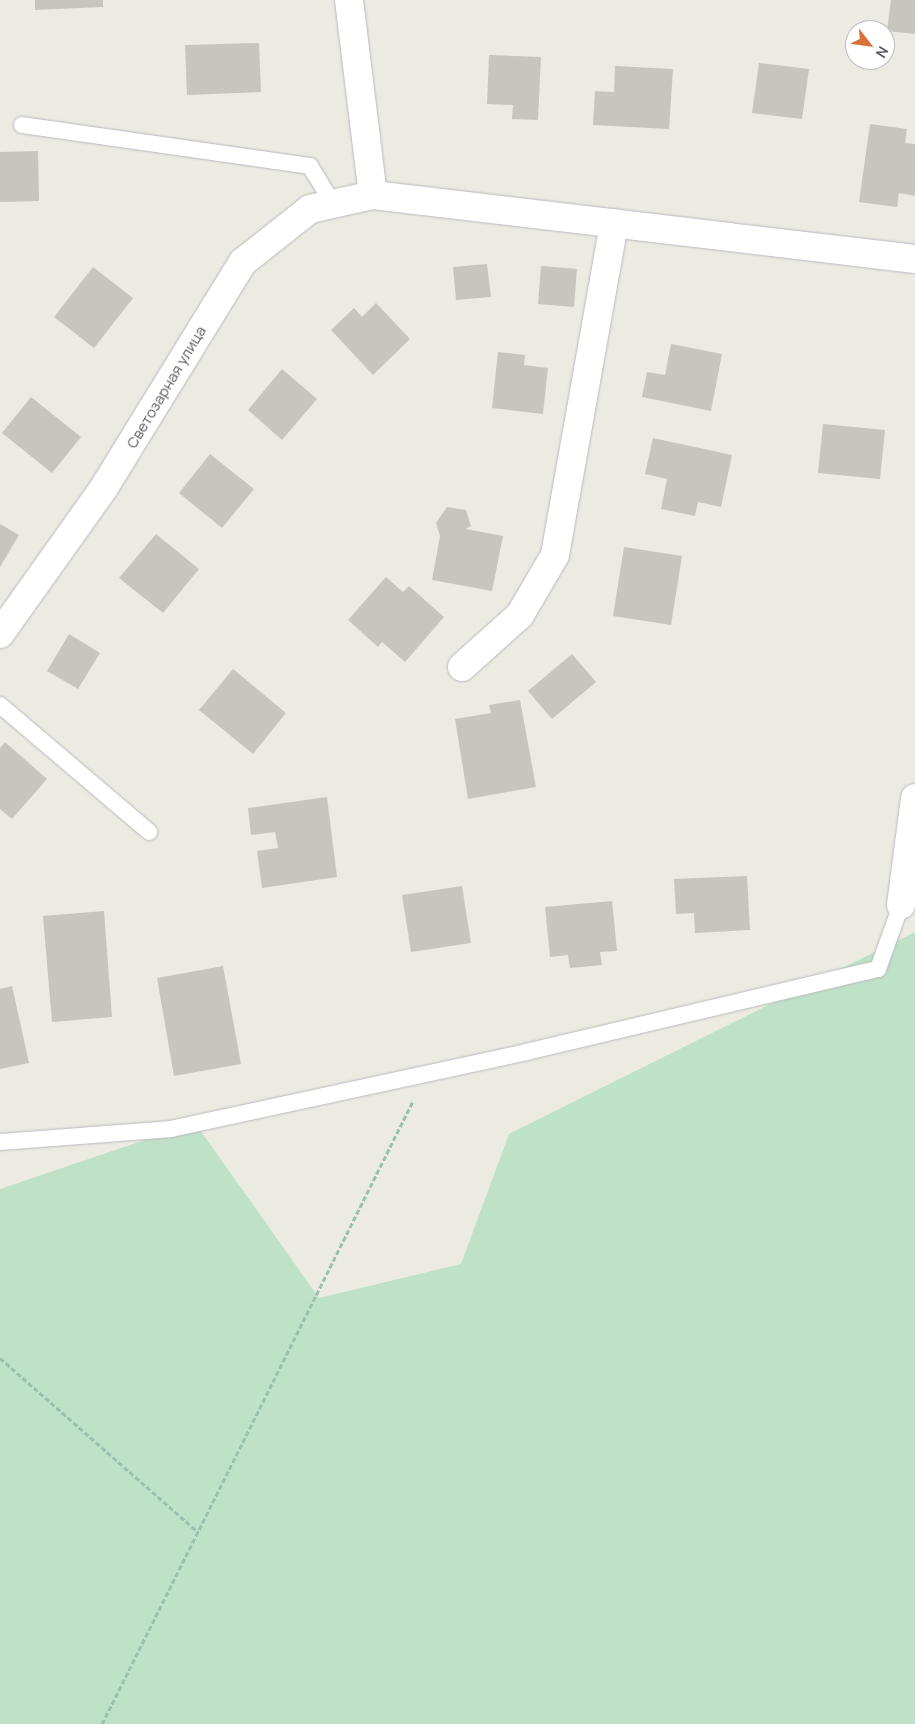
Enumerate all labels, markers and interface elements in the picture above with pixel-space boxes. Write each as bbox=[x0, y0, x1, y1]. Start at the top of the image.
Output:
north arrow bbox=[845, 20, 895, 70]
text: N bbox=[872, 43, 893, 61]
street label: Светозарная улица bbox=[122, 323, 210, 451]

